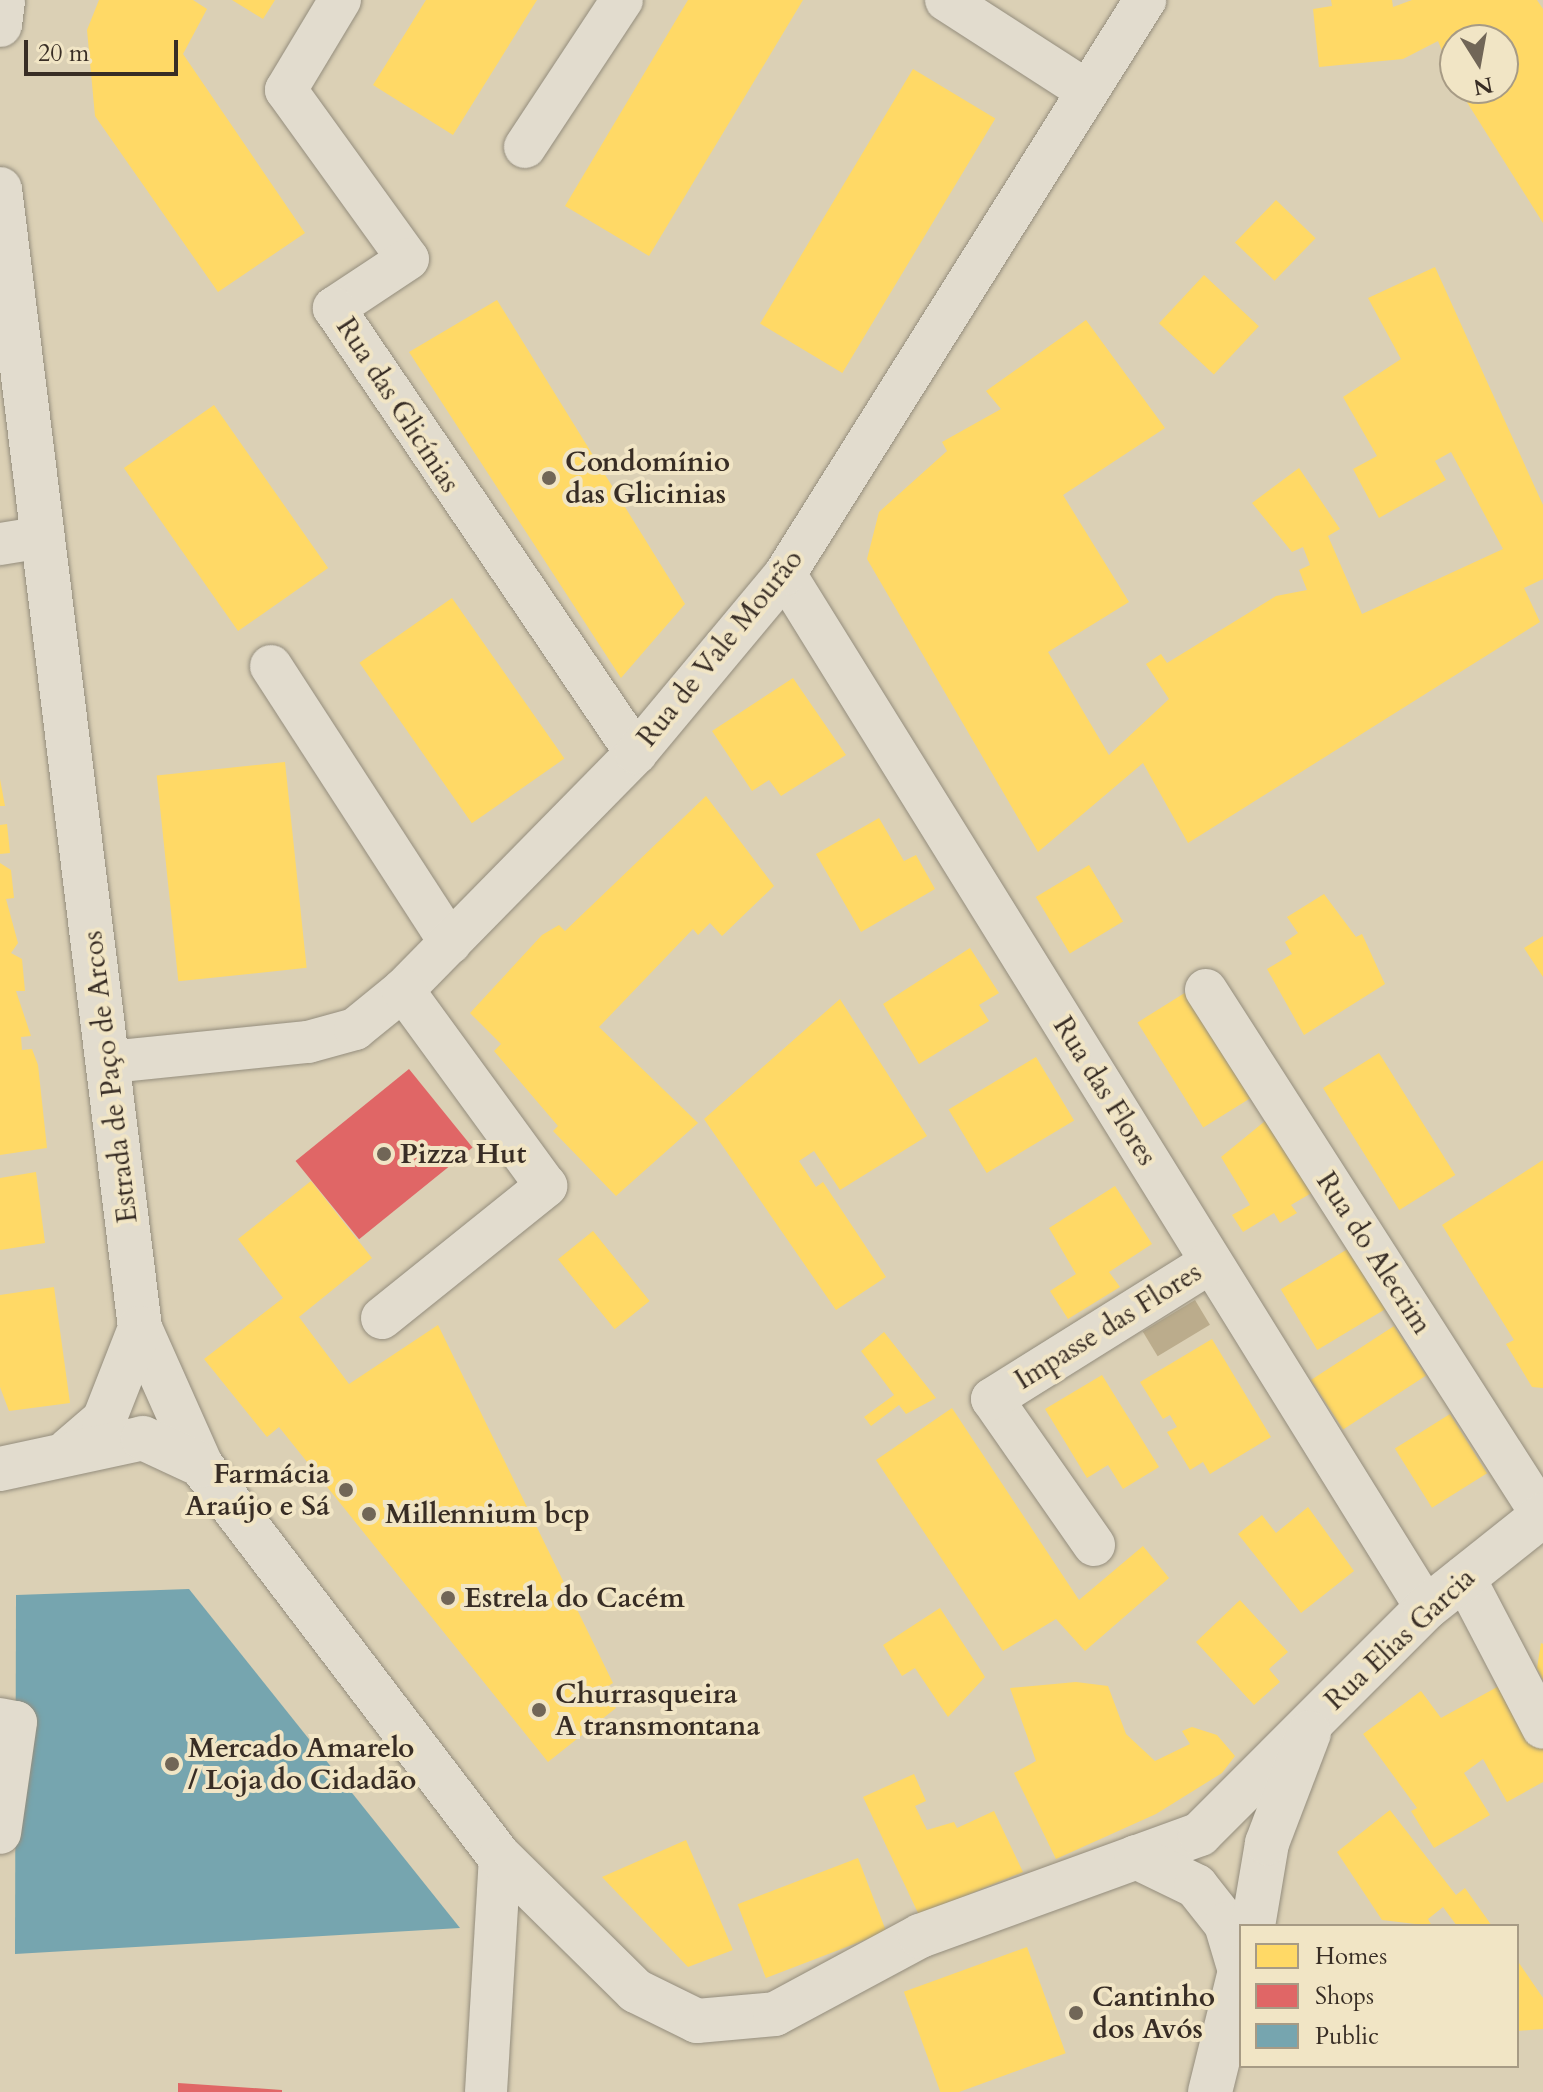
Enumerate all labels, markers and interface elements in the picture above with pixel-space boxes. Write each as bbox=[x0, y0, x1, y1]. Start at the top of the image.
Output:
scale bar bbox=[28, 24, 182, 74]
north arrow bbox=[1439, 24, 1519, 104]
text: 20 m bbox=[38, 37, 89, 70]
text: N bbox=[1471, 69, 1495, 102]
street label: Rua das Glicínias bbox=[329, 311, 467, 499]
place label: Condomínio das Glicinias bbox=[565, 445, 730, 511]
marker: Condomínio das Glicinias bbox=[540, 469, 558, 487]
street label: Rua de Vale Mourão bbox=[630, 543, 810, 753]
street label: Estrada de Paço de Arcos bbox=[75, 929, 145, 1225]
street label: Rua das Flores bbox=[1046, 1011, 1164, 1171]
place label: Pizza Hut bbox=[400, 1137, 526, 1171]
marker: Pizza Hut bbox=[375, 1145, 393, 1163]
street label: Rua do Alecrim bbox=[1309, 1166, 1439, 1340]
street label: Impasse das Flores bbox=[1009, 1255, 1207, 1397]
place label: Farmácia Araújo e Sá bbox=[185, 1457, 330, 1523]
marker: Farmácia Araújo e Sá bbox=[337, 1481, 355, 1499]
place label: Millennium bcp bbox=[385, 1497, 590, 1531]
marker: Millennium bcp bbox=[360, 1505, 378, 1523]
street label: Rua Elias Garcia bbox=[1318, 1561, 1482, 1717]
place label: Estrela do Cacém bbox=[464, 1581, 685, 1615]
marker: Estrela do Cacém bbox=[439, 1589, 457, 1607]
place label: Churrasqueira A transmontana bbox=[555, 1677, 760, 1743]
marker: Churrasqueira A transmontana bbox=[530, 1701, 548, 1719]
place label: Mercado Amarelo / Loja do Cidadão bbox=[188, 1731, 416, 1797]
marker: Mercado Amarelo / Loja do Cidadão bbox=[163, 1755, 181, 1773]
legend bbox=[1239, 1924, 1519, 2068]
text: Homes bbox=[1315, 1940, 1387, 1973]
place label: Cantinho dos Avós bbox=[1092, 1980, 1215, 2046]
text: Shops bbox=[1315, 1980, 1374, 2013]
marker: Cantinho dos Avós bbox=[1067, 2004, 1085, 2022]
text: Public bbox=[1315, 2020, 1379, 2053]

